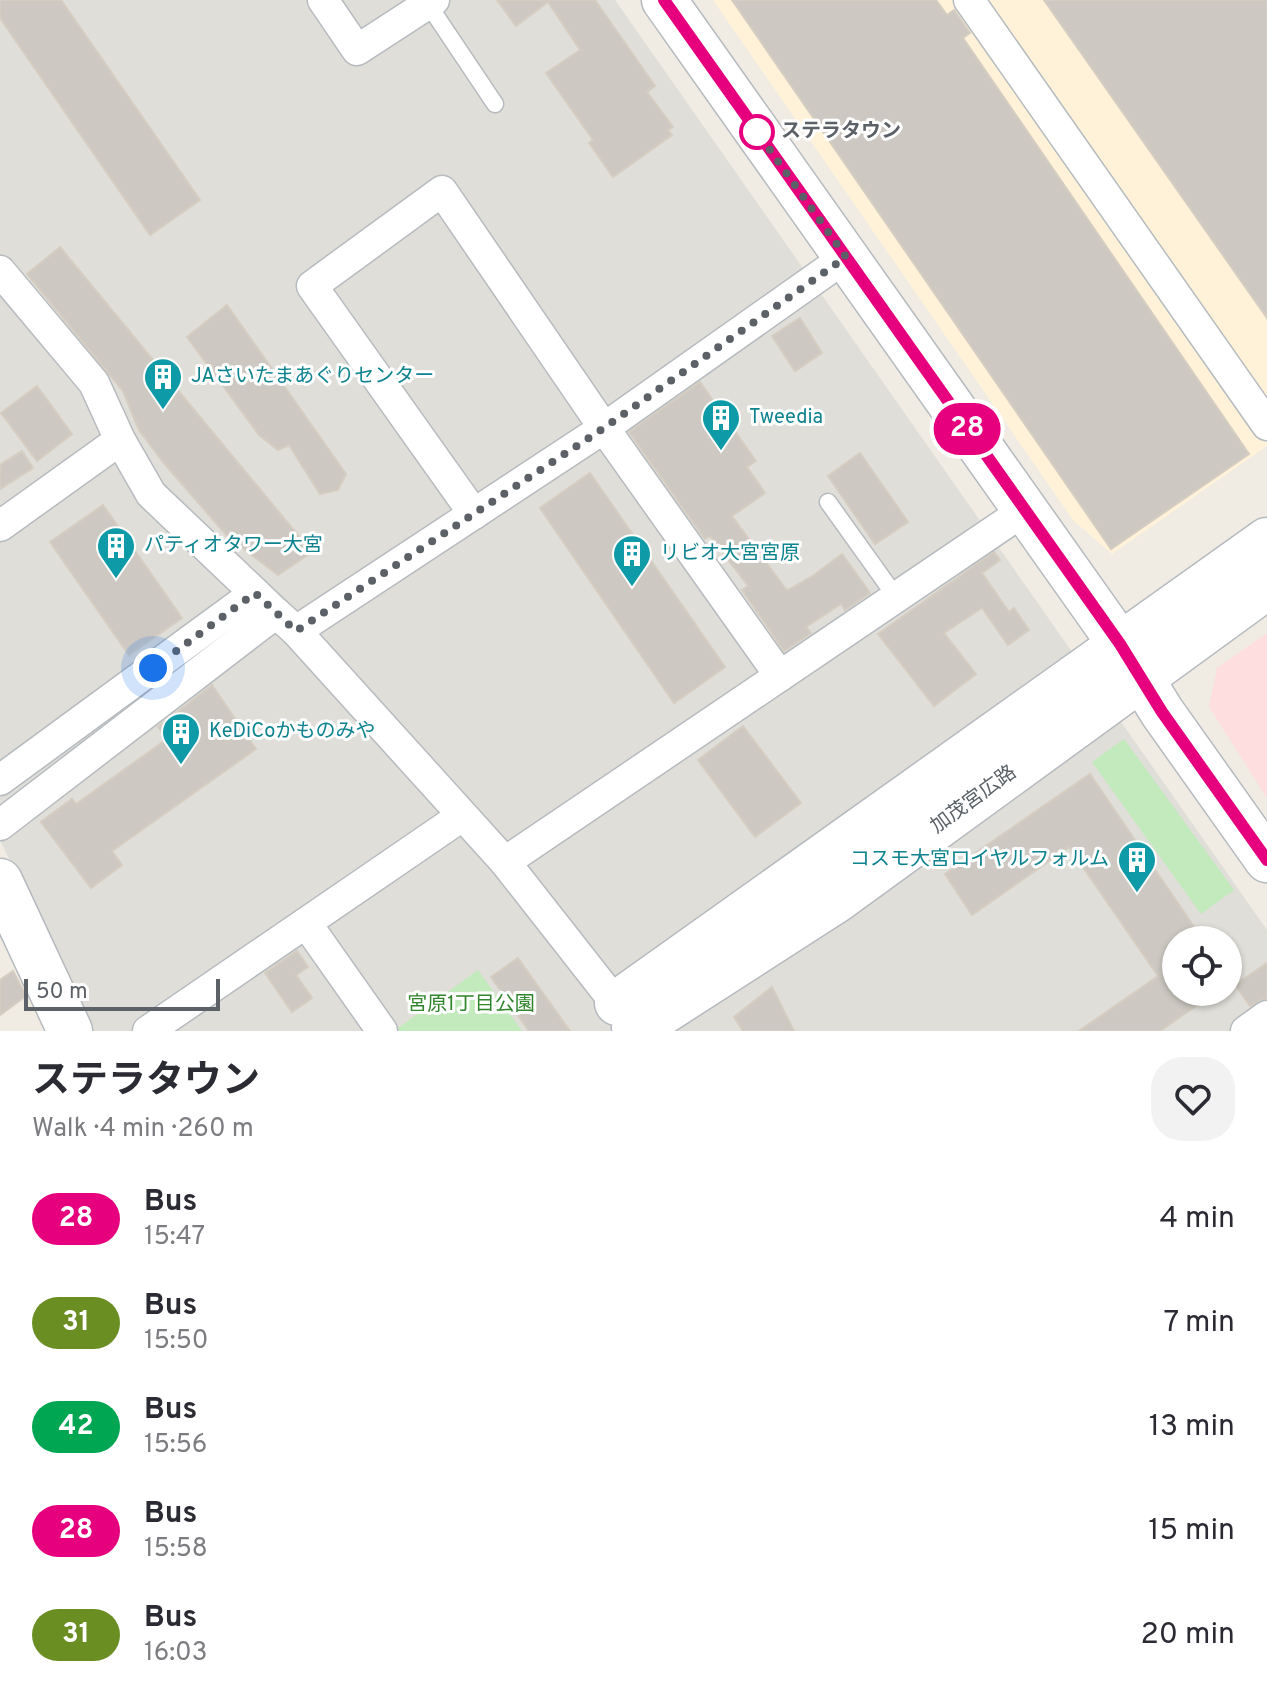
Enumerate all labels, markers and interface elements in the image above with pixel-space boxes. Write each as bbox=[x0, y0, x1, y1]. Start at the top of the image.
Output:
marker: ステラタウン bbox=[740, 115, 774, 149]
place label: ステラタウン bbox=[781, 119, 901, 145]
building icon: JAさいたまあぐりセンター bbox=[142, 356, 184, 411]
place label: JAさいたまあぐりセンター bbox=[191, 364, 434, 390]
building icon: Tweedia bbox=[700, 397, 742, 452]
line badge: 28 bbox=[931, 403, 1003, 455]
place label: Tweedia bbox=[749, 405, 823, 431]
text: 28 bbox=[950, 411, 984, 447]
building icon: パティオタワー大宮 bbox=[95, 525, 137, 580]
place label: パティオタワー大宮 bbox=[144, 533, 323, 559]
building icon: リビオ大宮宮原 bbox=[611, 533, 653, 588]
place label: リビオ大宮宮原 bbox=[660, 541, 800, 567]
your location bbox=[133, 648, 173, 688]
building icon: KeDiCoかものみや bbox=[160, 711, 202, 766]
place label: KeDiCoかものみや bbox=[209, 719, 375, 745]
street label: 加茂宮広路 bbox=[926, 760, 1022, 840]
building icon: コスモ大宮ロイヤルフォルム bbox=[1116, 839, 1158, 894]
place label: コスモ大宮ロイヤルフォルム bbox=[850, 847, 1109, 873]
map controls bbox=[1162, 926, 1242, 1006]
button: locate bbox=[1162, 926, 1242, 1006]
scale bar bbox=[24, 975, 220, 1011]
text: 50 m bbox=[36, 979, 88, 1006]
park label: 宮原1丁目公園 bbox=[407, 992, 535, 1018]
button: heart bbox=[1151, 1057, 1235, 1141]
text: ステラタウン bbox=[32, 1058, 260, 1107]
text: Walk · 4 min · 260 m bbox=[32, 1113, 254, 1146]
text: Bus bbox=[144, 1184, 197, 1221]
text: 28 bbox=[59, 1201, 93, 1237]
text: 4 min bbox=[1159, 1201, 1235, 1238]
text: 15:47 bbox=[144, 1221, 205, 1254]
text: Bus bbox=[144, 1288, 197, 1325]
text: 31 bbox=[62, 1305, 90, 1341]
text: 7 min bbox=[1164, 1305, 1235, 1342]
text: 15:50 bbox=[144, 1325, 208, 1358]
text: Bus bbox=[144, 1392, 197, 1429]
text: 42 bbox=[58, 1409, 94, 1445]
text: 13 min bbox=[1149, 1409, 1235, 1446]
text: 15:56 bbox=[144, 1429, 207, 1462]
text: Bus bbox=[144, 1496, 197, 1533]
text: 28 bbox=[59, 1513, 93, 1549]
text: 15 min bbox=[1148, 1513, 1235, 1550]
text: 15:58 bbox=[144, 1533, 208, 1566]
text: Bus bbox=[144, 1600, 197, 1637]
text: 31 bbox=[62, 1617, 90, 1653]
text: 20 min bbox=[1140, 1617, 1235, 1654]
text: 16:03 bbox=[144, 1637, 207, 1670]

